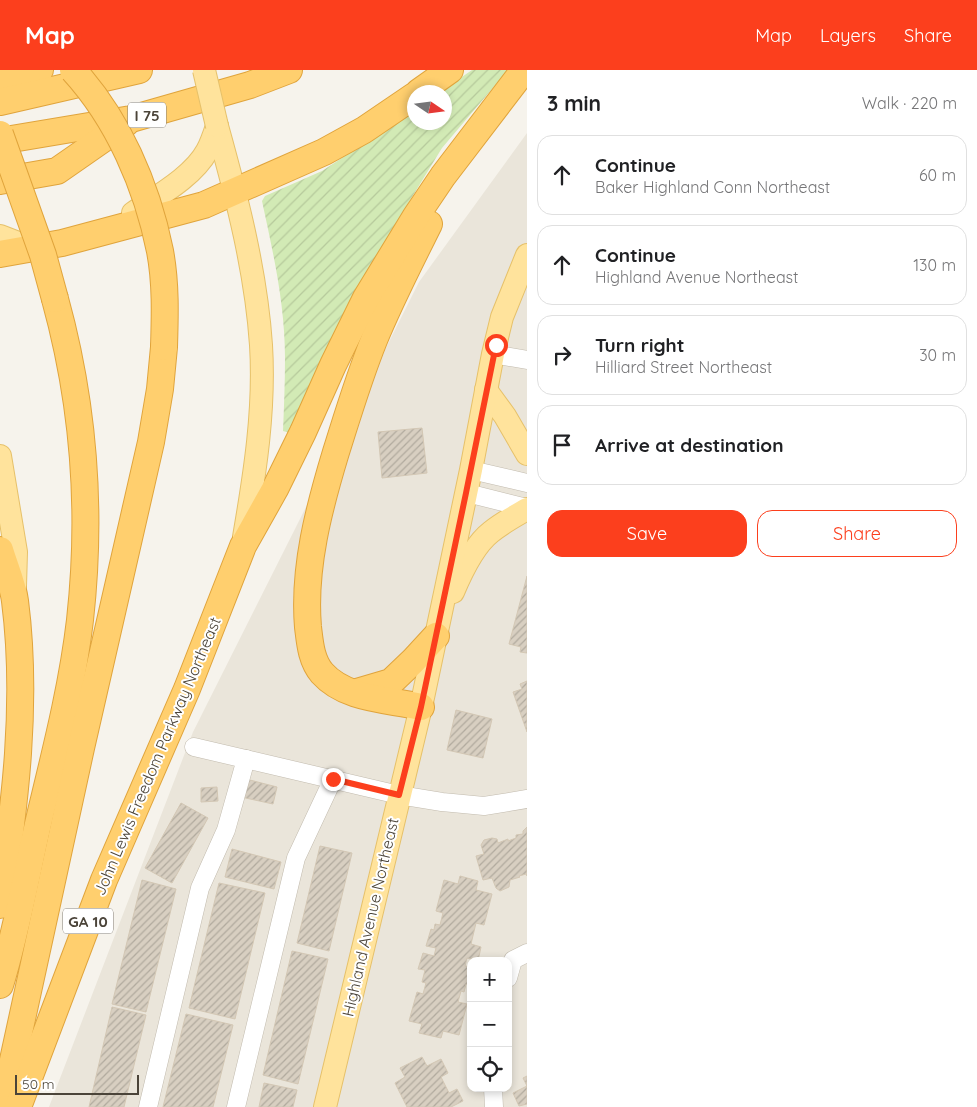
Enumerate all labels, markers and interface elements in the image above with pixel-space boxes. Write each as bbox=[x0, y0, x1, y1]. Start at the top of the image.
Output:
text: Map bbox=[25, 20, 75, 50]
text: Map bbox=[755, 24, 792, 47]
text: Layers bbox=[820, 24, 876, 47]
text: Share bbox=[904, 24, 952, 47]
north arrow bbox=[407, 85, 452, 130]
text: 3 min bbox=[547, 90, 601, 116]
text: Walk · 220 m bbox=[862, 93, 957, 113]
road number: I 75 bbox=[128, 102, 166, 128]
text: Continue bbox=[595, 153, 676, 177]
icon: ahead bbox=[548, 161, 576, 189]
text: 60 m bbox=[919, 165, 956, 185]
text: Baker Highland Conn Northeast bbox=[595, 177, 830, 197]
text: Continue bbox=[595, 243, 676, 267]
icon: ahead bbox=[548, 251, 576, 279]
text: 130 m bbox=[913, 255, 956, 275]
text: Highland Avenue Northeast bbox=[595, 267, 799, 287]
text: Turn right bbox=[595, 333, 684, 357]
route start bbox=[485, 334, 508, 357]
icon: right bbox=[548, 341, 576, 369]
text: 30 m bbox=[919, 345, 956, 365]
text: Hilliard Street Northeast bbox=[595, 357, 772, 377]
icon: arrive bbox=[548, 431, 576, 459]
text: Arrive at destination bbox=[595, 433, 784, 457]
button: Save bbox=[547, 510, 747, 557]
button: Share bbox=[757, 510, 957, 557]
street label: John Lewis Freedom Parkway Northeast bbox=[89, 614, 225, 898]
route end bbox=[322, 768, 345, 791]
street label: Highland Avenue Northeast bbox=[337, 816, 403, 1018]
road number: GA 10 bbox=[63, 908, 113, 934]
map controls bbox=[467, 957, 512, 1092]
button: + bbox=[467, 957, 512, 1002]
button: − bbox=[467, 1002, 512, 1047]
button: locate bbox=[467, 1047, 512, 1092]
scale bar bbox=[15, 1072, 139, 1095]
text: 50 m bbox=[22, 1075, 55, 1093]

